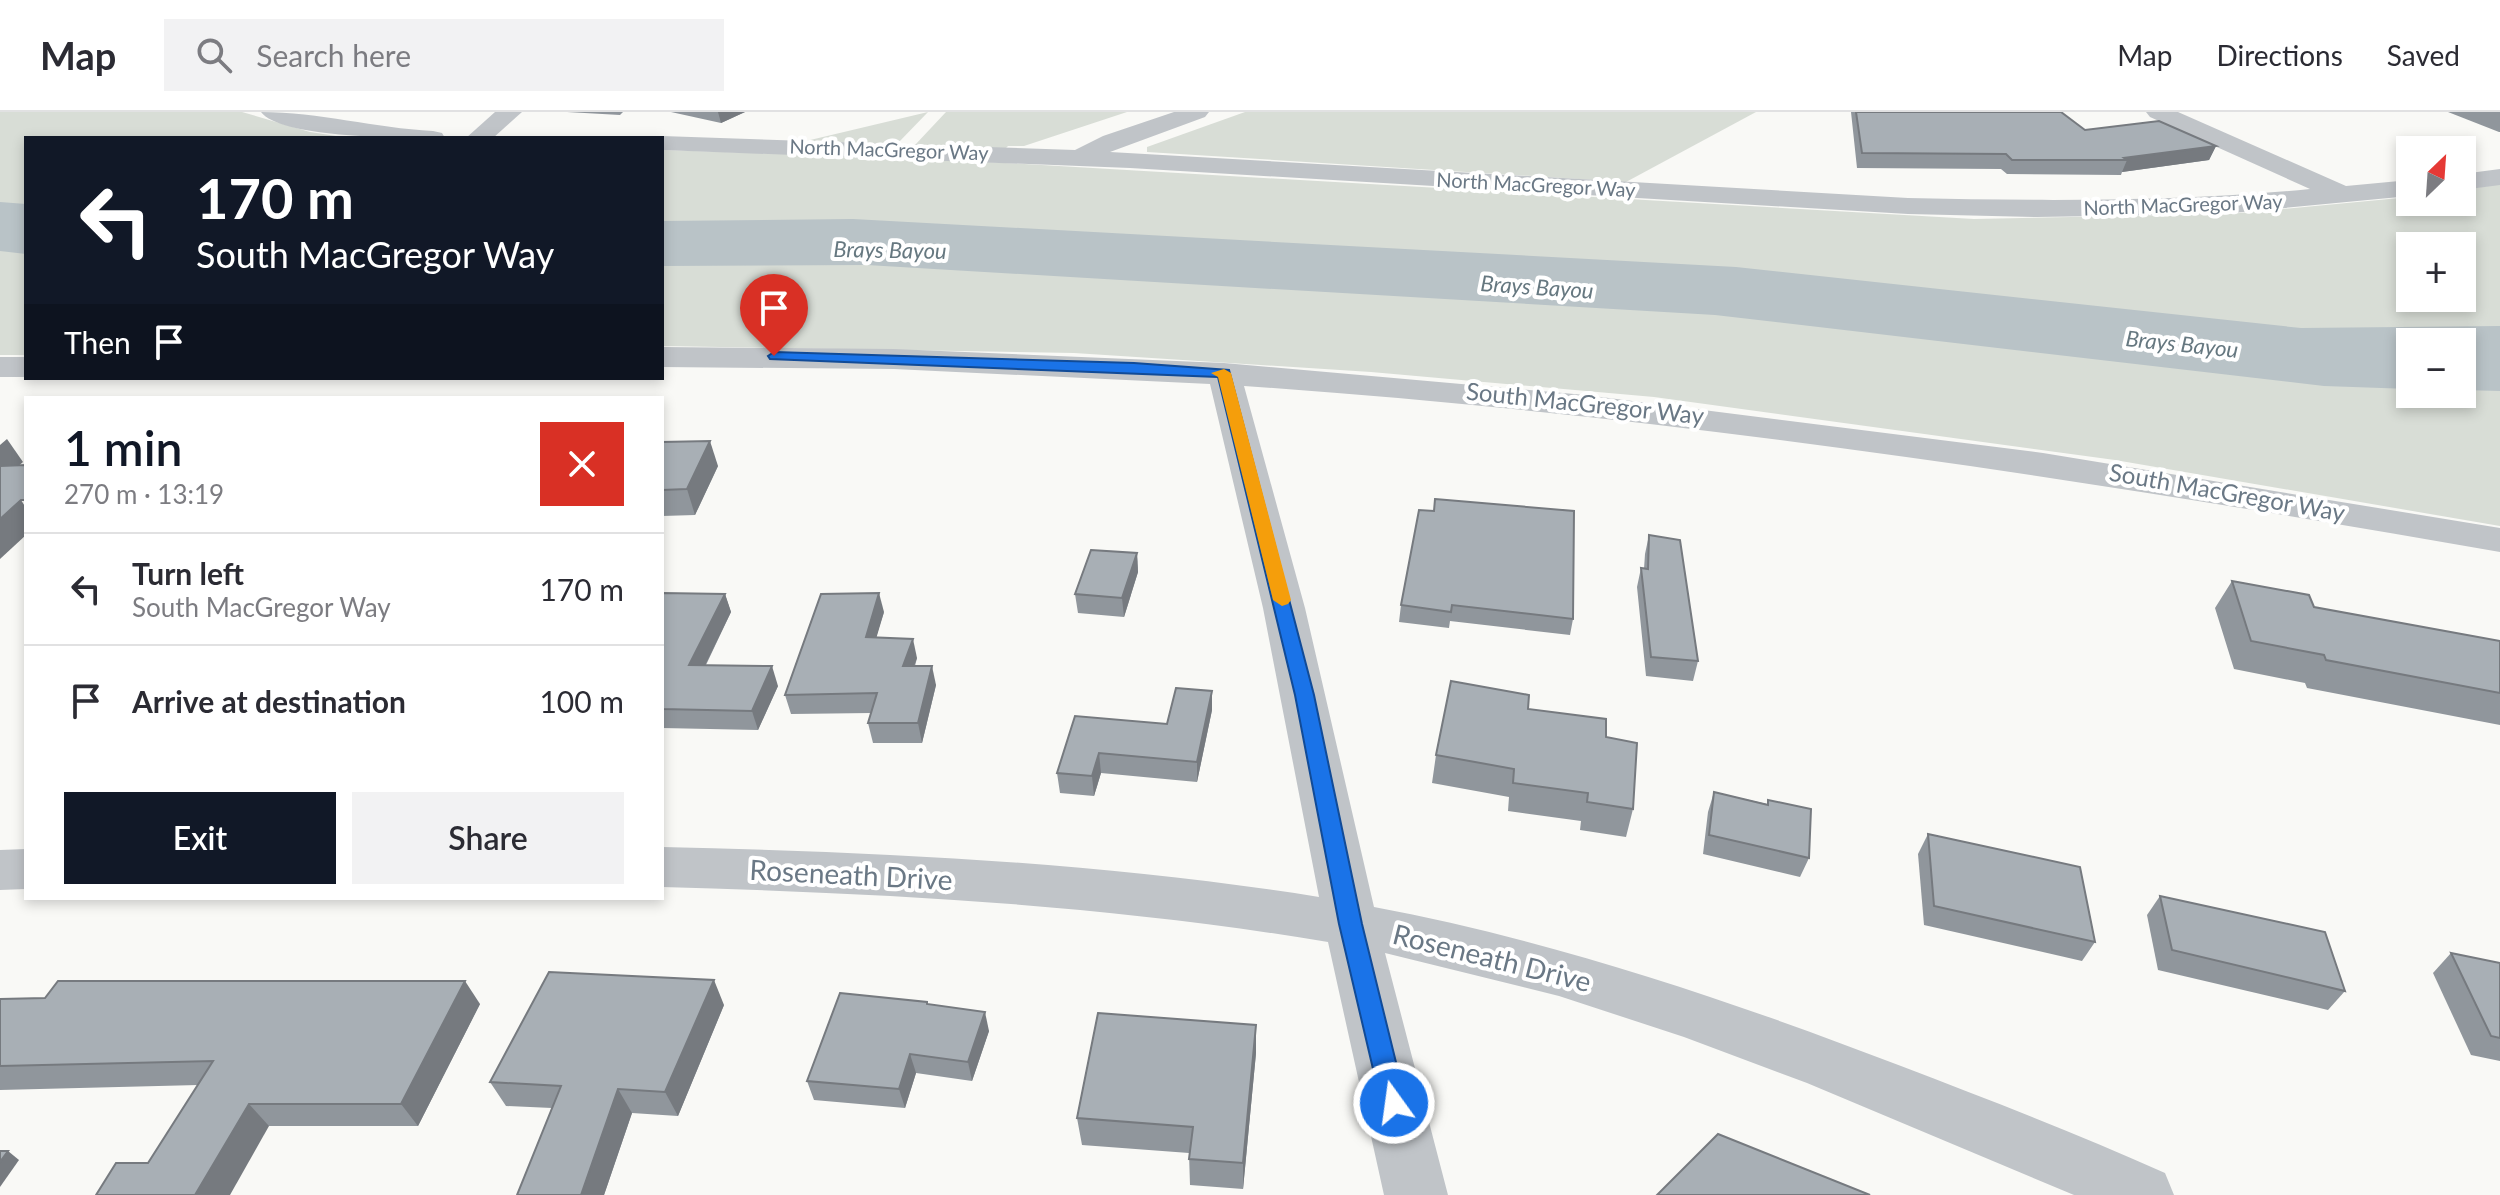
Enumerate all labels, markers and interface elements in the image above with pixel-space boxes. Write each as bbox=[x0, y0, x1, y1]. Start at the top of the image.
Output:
search box bbox=[164, 19, 724, 91]
text: Map bbox=[40, 32, 116, 78]
icon: search bbox=[192, 33, 236, 77]
text: Search here bbox=[256, 37, 411, 73]
text: Map bbox=[2117, 38, 2172, 72]
text: Directions bbox=[2216, 38, 2343, 72]
text: Saved bbox=[2387, 38, 2460, 72]
street label: North MacGregor Way bbox=[789, 134, 990, 164]
north arrow bbox=[2396, 136, 2476, 216]
map controls bbox=[2396, 136, 2476, 408]
text: 170 m bbox=[196, 164, 354, 231]
street label: North MacGregor Way bbox=[1436, 167, 1637, 201]
icon: left bbox=[64, 168, 168, 272]
street label: North MacGregor Way bbox=[2083, 189, 2284, 219]
text: South MacGregor Way bbox=[196, 232, 554, 276]
button: + bbox=[2396, 232, 2476, 312]
water label: Brays Bayou bbox=[833, 235, 947, 264]
water label: Brays Bayou bbox=[1480, 269, 1594, 304]
pin bbox=[740, 274, 808, 356]
icon: arrive bbox=[752, 286, 796, 330]
icon: arrive bbox=[147, 320, 191, 364]
text: Then bbox=[64, 324, 131, 360]
water label: Brays Bayou bbox=[2124, 324, 2240, 363]
button: − bbox=[2396, 328, 2476, 408]
street label: South MacGregor Way bbox=[1465, 376, 1706, 429]
text: 1 min bbox=[64, 419, 182, 476]
button: close bbox=[540, 422, 624, 506]
street label: South MacGregor Way bbox=[2107, 457, 2348, 527]
text: 270 m · 13:19 bbox=[64, 478, 224, 510]
text: Turn left bbox=[132, 555, 244, 591]
icon: left bbox=[64, 567, 108, 611]
text: 170 m bbox=[539, 571, 624, 607]
text: South MacGregor Way bbox=[132, 591, 391, 623]
icon: arrive bbox=[64, 679, 108, 723]
text: Arrive at destination bbox=[132, 683, 406, 719]
text: 100 m bbox=[539, 683, 624, 719]
button: Exit bbox=[64, 792, 336, 884]
button: Share bbox=[352, 792, 624, 884]
street label: Roseneath Drive bbox=[749, 852, 953, 896]
street label: Roseneath Drive bbox=[1390, 916, 1595, 998]
position arrow bbox=[1352, 1061, 1436, 1145]

